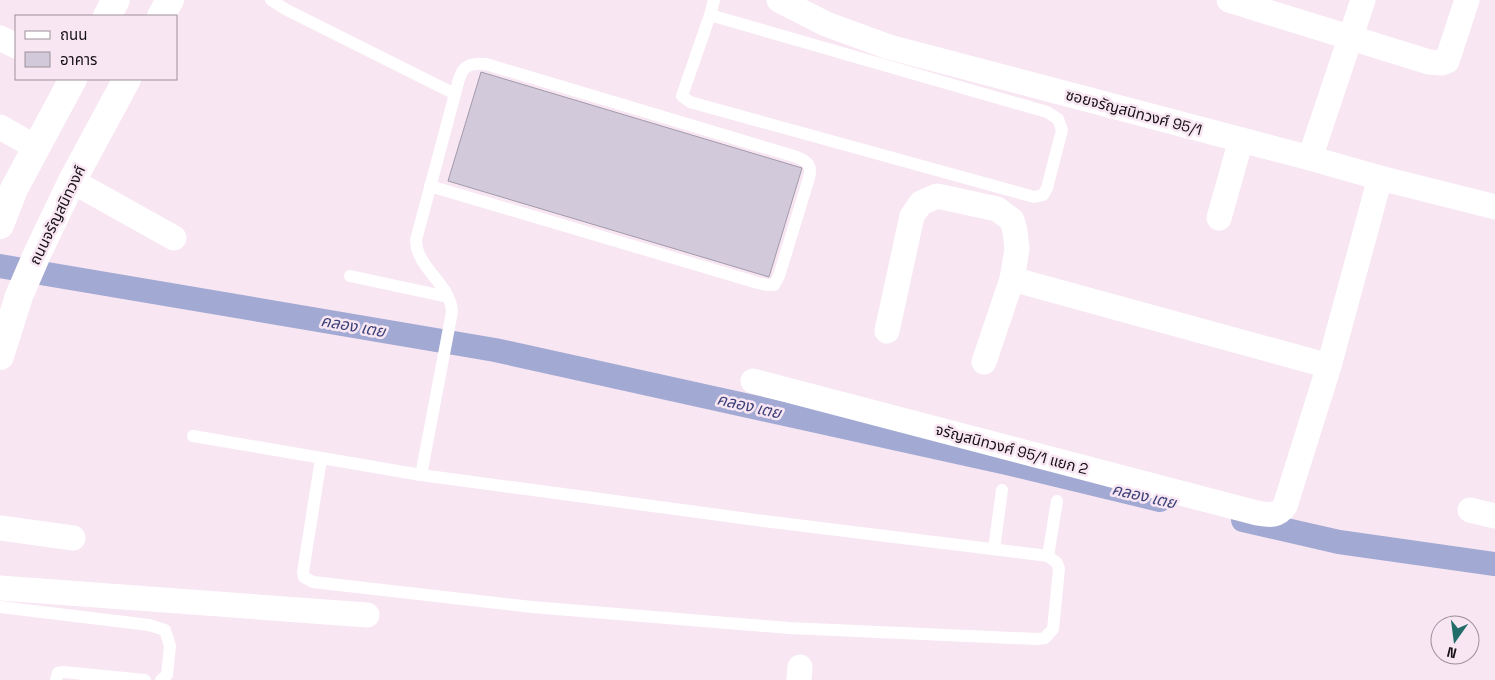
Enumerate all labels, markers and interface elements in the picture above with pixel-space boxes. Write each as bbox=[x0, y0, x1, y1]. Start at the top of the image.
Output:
legend bbox=[15, 15, 178, 80]
text: ถนน bbox=[60, 25, 87, 44]
text: อาคาร bbox=[60, 50, 97, 69]
street label: ซอยจรัญสนิทวงศ์ 95/1 bbox=[1064, 85, 1204, 139]
street label: ถนนจรัญสนิทวงศ์ bbox=[25, 162, 89, 268]
water label: คลอง เตย bbox=[319, 310, 388, 342]
water label: คลอง เตย bbox=[715, 388, 785, 424]
street label: จรัญสนิทวงศ์ 95/1 แยก 2 bbox=[934, 419, 1090, 479]
water label: คลอง เตย bbox=[1110, 478, 1180, 514]
north arrow bbox=[1430, 615, 1480, 665]
text: N bbox=[1445, 643, 1459, 662]

